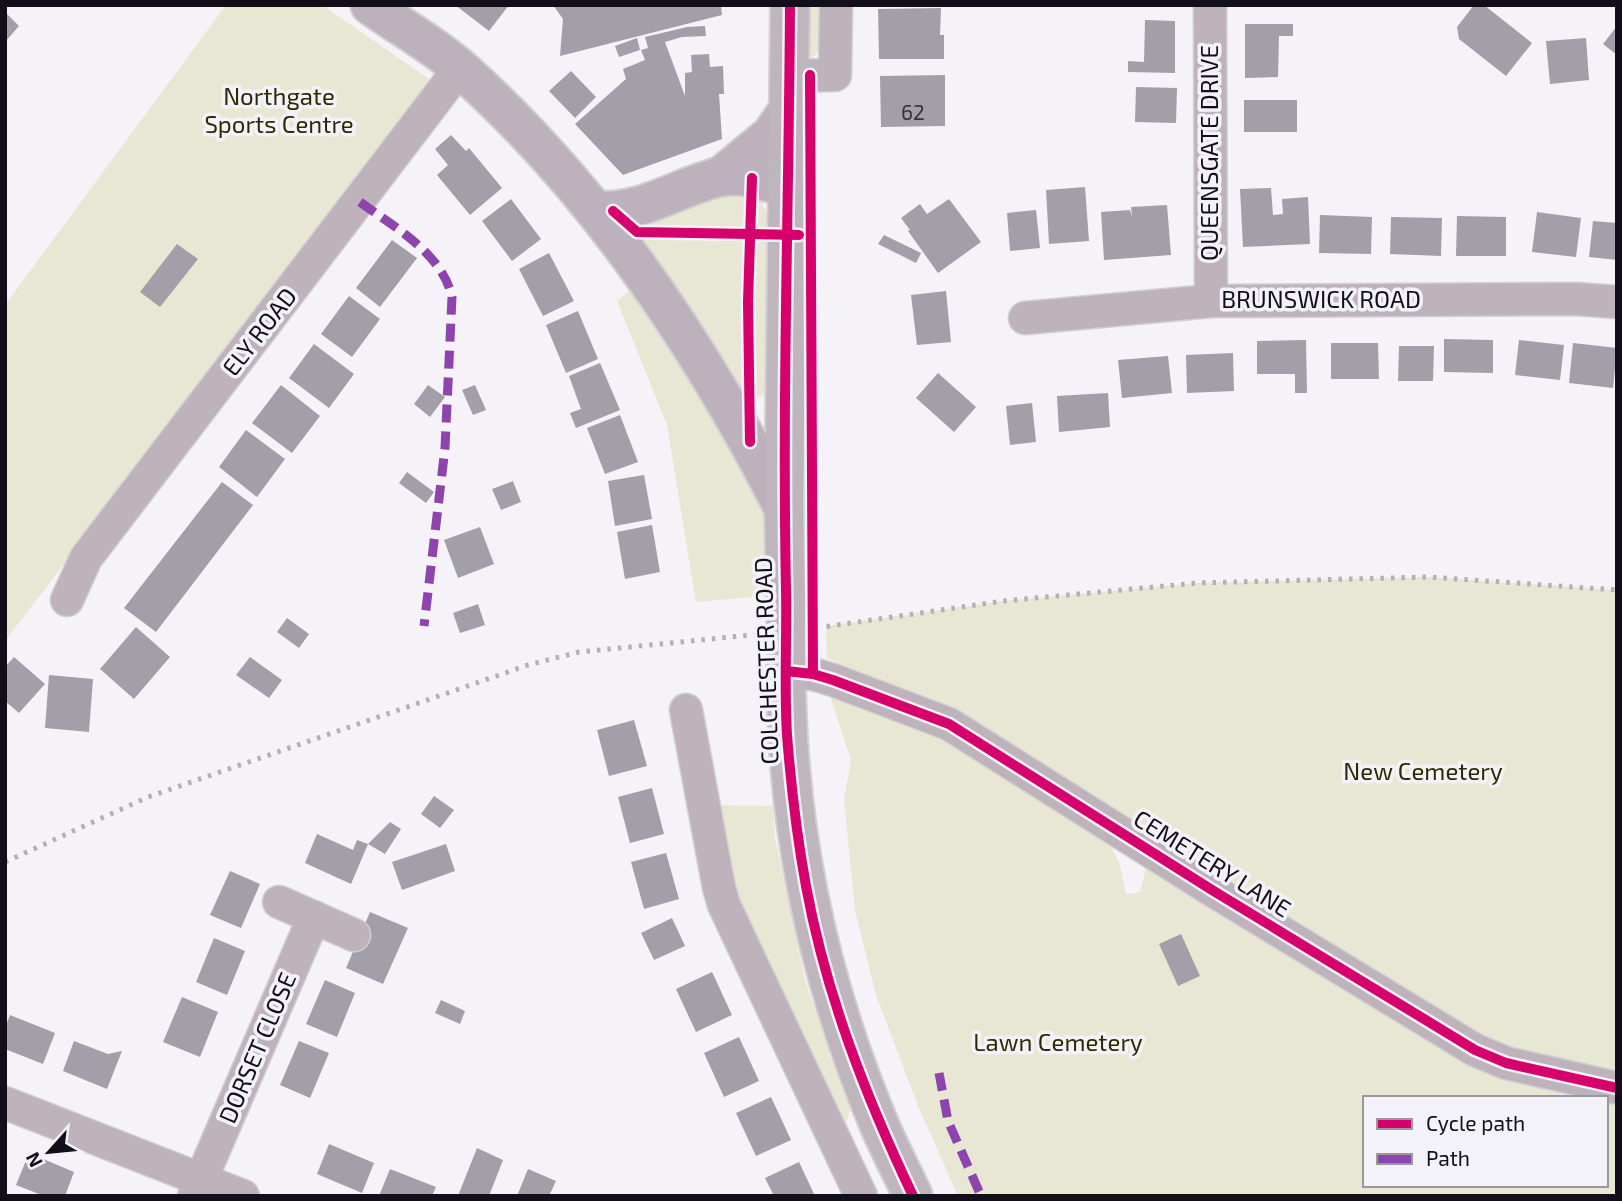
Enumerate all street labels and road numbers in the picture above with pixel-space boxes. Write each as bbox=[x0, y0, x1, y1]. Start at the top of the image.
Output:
street label: QUEENSGATE DRIVE bbox=[1194, 45, 1223, 261]
street label: ELY ROAD bbox=[216, 281, 302, 381]
street label: BRUNSWICK ROAD bbox=[1221, 284, 1421, 313]
street label: COLCHESTER ROAD bbox=[747, 557, 784, 765]
street label: CEMETERY LANE bbox=[1129, 803, 1297, 923]
street label: DORSET CLOSE bbox=[212, 968, 301, 1127]

